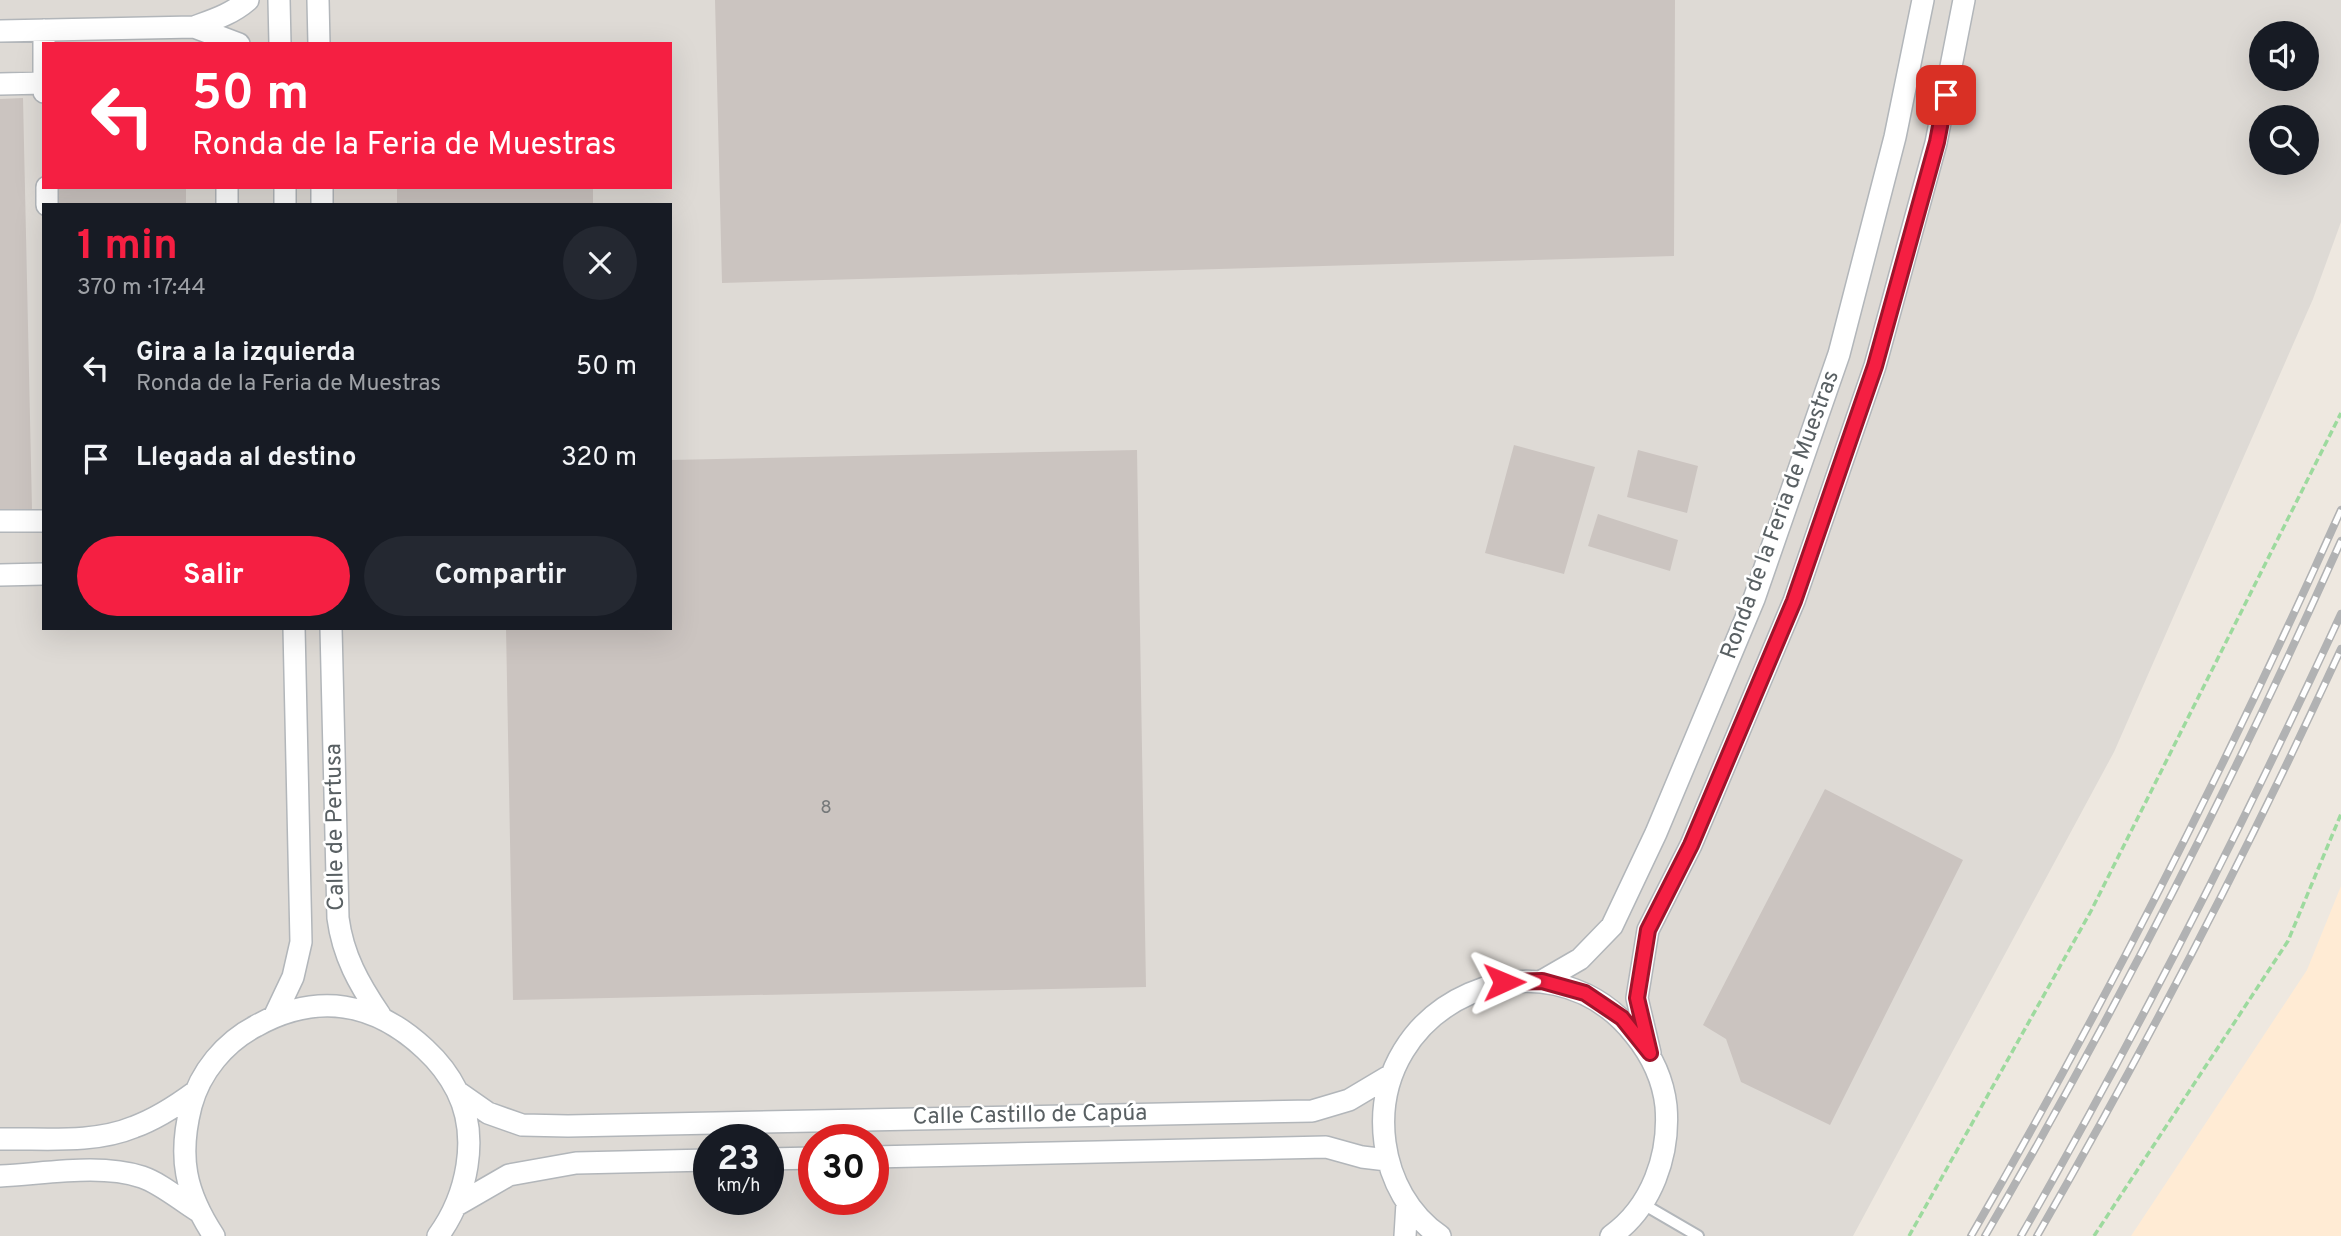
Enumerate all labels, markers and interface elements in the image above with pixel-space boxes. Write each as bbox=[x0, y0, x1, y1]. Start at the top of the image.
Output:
map controls bbox=[2249, 21, 2319, 175]
button: sound bbox=[2249, 21, 2319, 91]
text: 50 m bbox=[192, 65, 309, 127]
pin bbox=[1916, 65, 1976, 125]
icon: left bbox=[77, 70, 168, 161]
icon: arrive bbox=[1927, 76, 1965, 114]
button: search bbox=[2249, 105, 2319, 175]
text: Ronda de la Feria de Muestras bbox=[192, 126, 617, 166]
text: 1 min bbox=[77, 221, 178, 274]
button: close bbox=[563, 226, 637, 300]
text: 370 m · 17:44 bbox=[77, 274, 206, 303]
text: Gira a la izquierda bbox=[136, 337, 355, 370]
icon: left bbox=[77, 349, 115, 387]
text: 50 m bbox=[576, 351, 637, 384]
street label: Ronda de la Feria de Muestras bbox=[1715, 367, 1847, 663]
text: Ronda de la Feria de Muestras bbox=[136, 370, 441, 399]
icon: arrive bbox=[77, 440, 115, 478]
text: Llegada al destino bbox=[136, 442, 356, 475]
text: 320 m bbox=[561, 442, 637, 475]
button: Salir bbox=[77, 536, 350, 616]
button: Compartir bbox=[364, 536, 637, 616]
street label: Calle de Pertusa bbox=[320, 743, 352, 911]
house number: 8 bbox=[820, 796, 832, 820]
position arrow bbox=[1467, 945, 1541, 1019]
street label: Calle Castillo de Capúa bbox=[912, 1099, 1148, 1133]
speed limit sign: 30 bbox=[798, 1124, 889, 1215]
text: 23 bbox=[717, 1138, 760, 1182]
text: km/h bbox=[717, 1175, 760, 1198]

